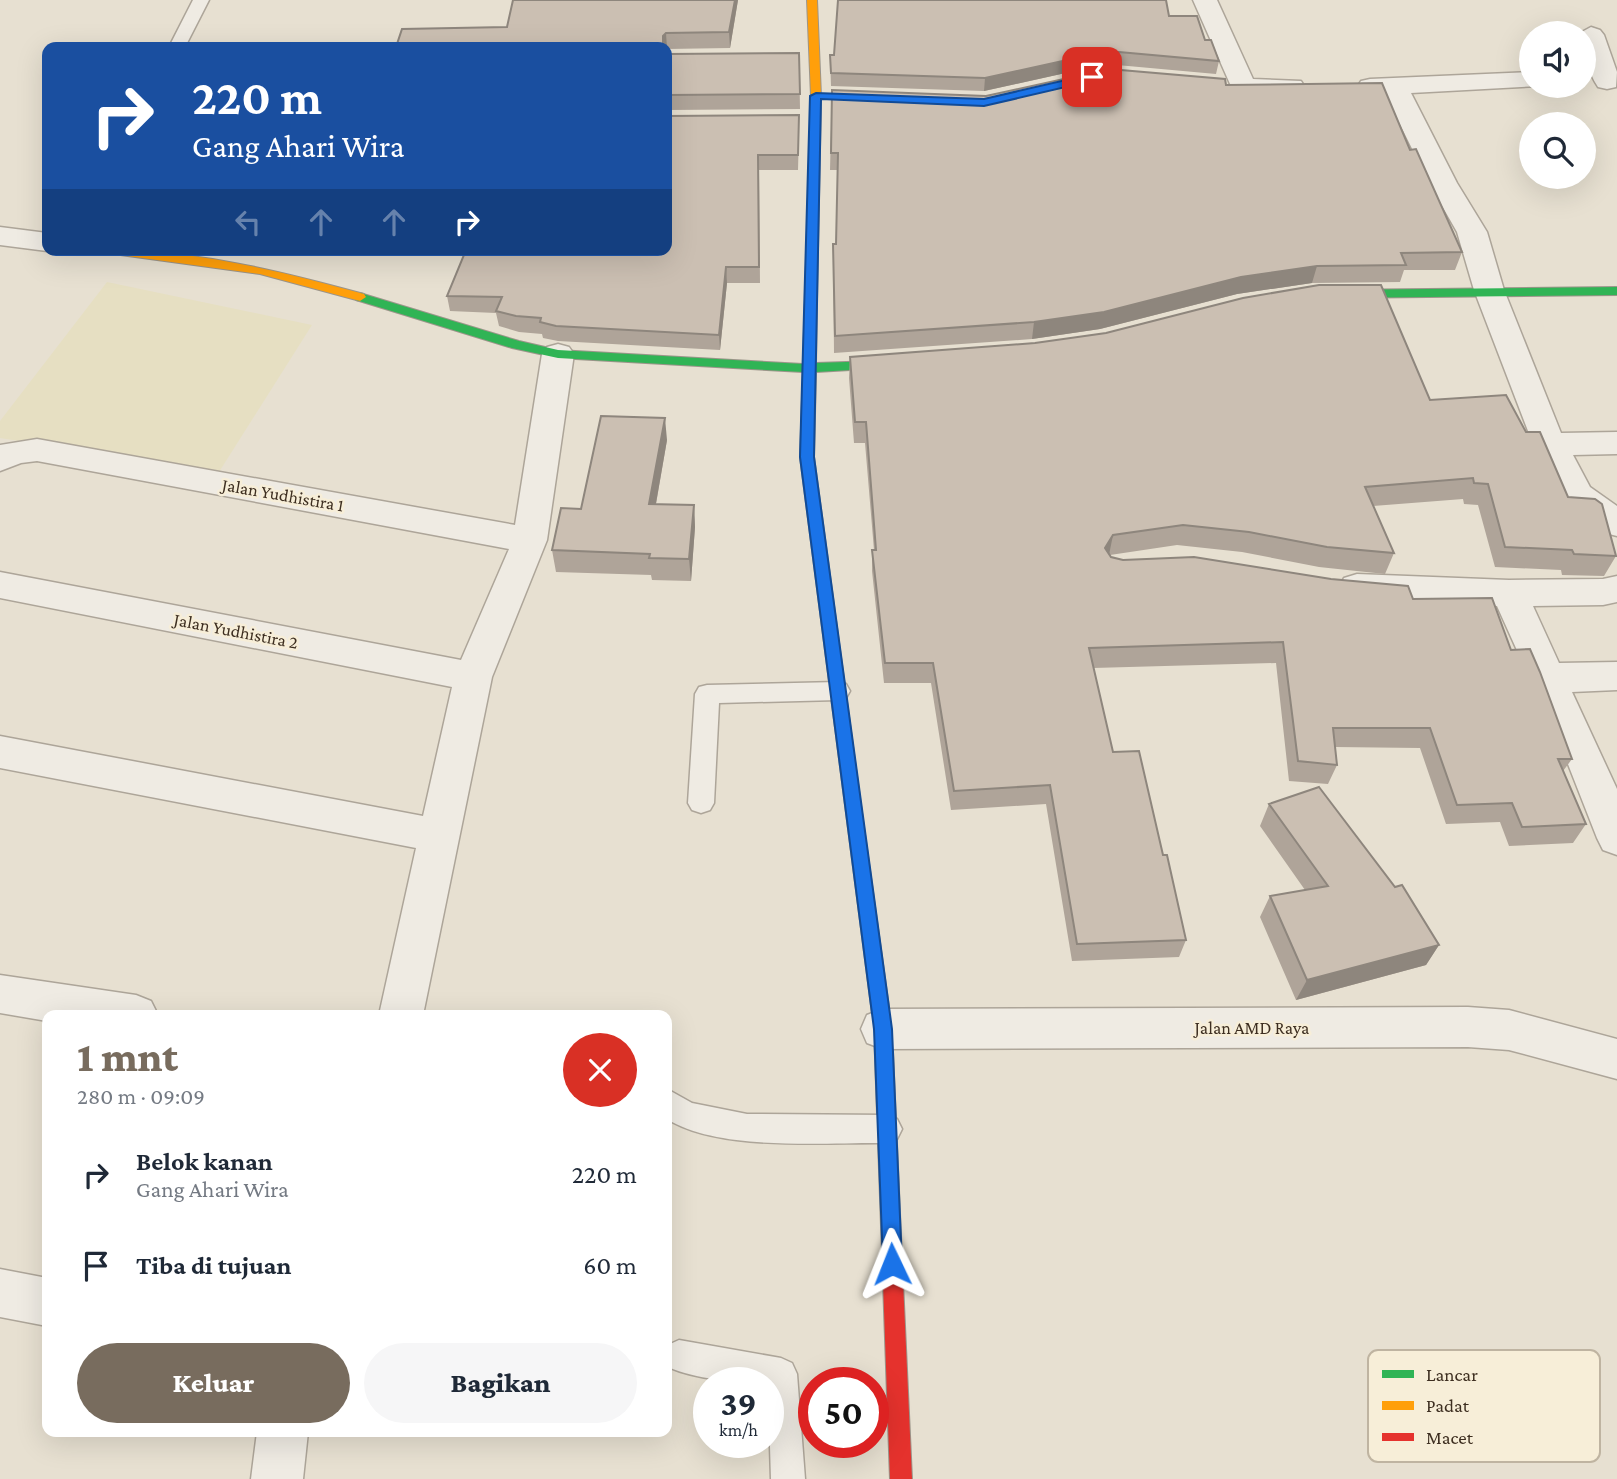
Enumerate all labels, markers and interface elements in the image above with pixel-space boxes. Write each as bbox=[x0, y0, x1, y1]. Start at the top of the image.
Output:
map controls bbox=[1519, 21, 1596, 189]
button: sound bbox=[1519, 21, 1596, 98]
pin bbox=[1062, 47, 1122, 107]
icon: arrive bbox=[1073, 58, 1111, 96]
icon: right bbox=[77, 70, 168, 161]
text: 220 m bbox=[192, 70, 322, 125]
button: search bbox=[1519, 112, 1596, 189]
text: Gang Ahari Wira bbox=[192, 128, 404, 164]
icon: left bbox=[229, 203, 267, 241]
icon: ahead bbox=[302, 203, 340, 241]
icon: ahead bbox=[375, 203, 413, 241]
icon: right bbox=[448, 203, 486, 241]
street label: Jalan Yudhistira 1 bbox=[219, 474, 345, 516]
street label: Jalan Yudhistira 2 bbox=[170, 609, 300, 653]
street label: Jalan AMD Raya bbox=[1193, 1018, 1309, 1038]
text: 1 mnt bbox=[77, 1033, 178, 1080]
button: close bbox=[563, 1033, 637, 1107]
text: 280 m · 09:09 bbox=[77, 1083, 205, 1109]
text: Belok kanan bbox=[136, 1147, 273, 1176]
icon: right bbox=[77, 1156, 115, 1194]
text: 220 m bbox=[572, 1160, 637, 1189]
text: Gang Ahari Wira bbox=[136, 1176, 289, 1202]
position arrow bbox=[855, 1227, 929, 1301]
icon: arrive bbox=[77, 1247, 115, 1285]
text: Tiba di tujuan bbox=[136, 1251, 291, 1280]
text: 60 m bbox=[583, 1251, 637, 1280]
button: Keluar bbox=[77, 1343, 350, 1423]
button: Bagikan bbox=[364, 1343, 637, 1423]
legend bbox=[1368, 1350, 1600, 1462]
text: Lancar bbox=[1426, 1364, 1478, 1385]
speed limit sign: 50 bbox=[798, 1367, 889, 1458]
text: 39 bbox=[720, 1384, 757, 1423]
text: Padat bbox=[1426, 1395, 1470, 1416]
text: km/h bbox=[719, 1420, 758, 1440]
text: Macet bbox=[1426, 1427, 1474, 1448]

